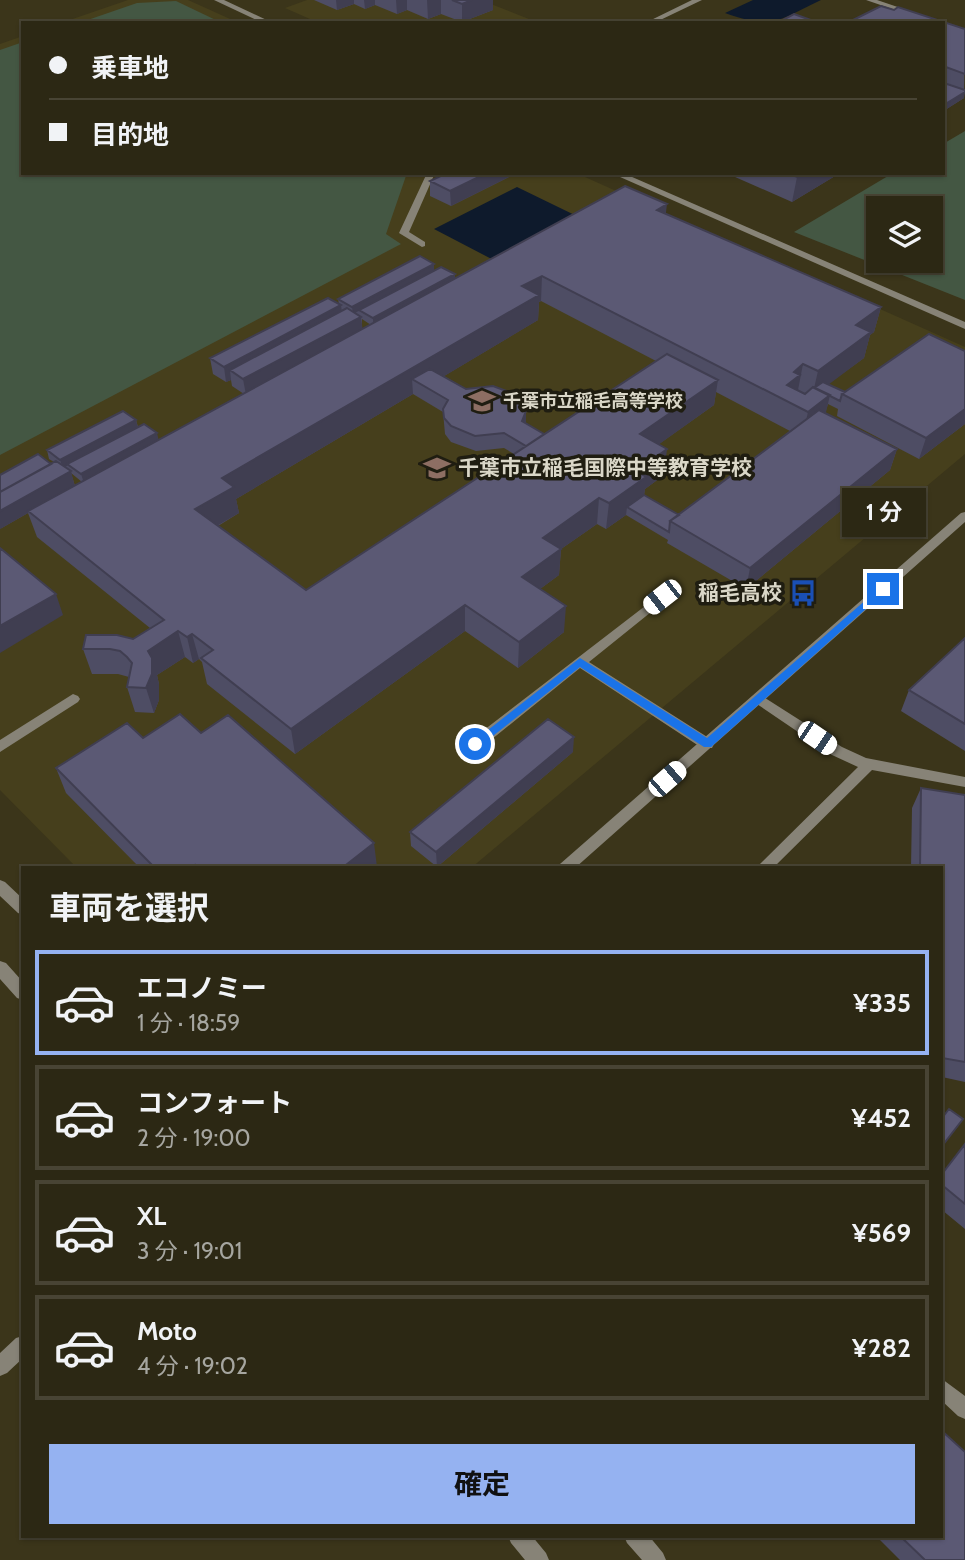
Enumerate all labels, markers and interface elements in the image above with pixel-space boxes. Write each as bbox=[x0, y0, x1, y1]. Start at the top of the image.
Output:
text: 乗車地 bbox=[91, 52, 169, 84]
text: 目的地 bbox=[91, 119, 169, 151]
map controls bbox=[866, 196, 943, 273]
button: layers bbox=[866, 196, 943, 273]
school or university icon: 千葉市立稲毛高等学校 bbox=[467, 386, 497, 416]
place label: 千葉市立稲毛高等学校 bbox=[503, 390, 683, 412]
school or university icon: 千葉市立稲毛国際中等教育学校 bbox=[422, 453, 452, 483]
place label: 千葉市立稲毛国際中等教育学校 bbox=[458, 455, 752, 480]
callout: 1 分 bbox=[841, 488, 925, 536]
text: 1 分 bbox=[866, 498, 902, 526]
route end bbox=[867, 573, 899, 605]
car bbox=[639, 576, 686, 618]
bus stop icon: 稲毛高校 bbox=[788, 578, 818, 608]
place label: 稲毛高校 bbox=[698, 580, 782, 605]
car bbox=[794, 718, 841, 758]
route start bbox=[459, 728, 491, 760]
car bbox=[645, 757, 690, 801]
text: 車両を選択 bbox=[49, 888, 209, 927]
icon: car bbox=[53, 971, 116, 1034]
text: エコノミー bbox=[137, 972, 267, 1004]
text: ¥335 bbox=[853, 987, 911, 1019]
text: 1 分 · 18:59 bbox=[137, 1009, 240, 1037]
icon: car bbox=[53, 1086, 116, 1149]
text: コンフォート bbox=[137, 1087, 292, 1119]
text: ¥452 bbox=[851, 1102, 911, 1134]
text: 2 分 · 19:00 bbox=[137, 1124, 251, 1152]
text: XL bbox=[137, 1200, 166, 1232]
icon: car bbox=[53, 1201, 116, 1264]
text: ¥569 bbox=[852, 1217, 911, 1249]
text: 3 分 · 19:01 bbox=[137, 1237, 242, 1265]
text: Moto bbox=[137, 1315, 197, 1347]
icon: car bbox=[53, 1316, 116, 1379]
text: ¥282 bbox=[852, 1332, 911, 1364]
text: 4 分 · 19:02 bbox=[137, 1352, 248, 1380]
button: 確定 bbox=[49, 1444, 915, 1524]

